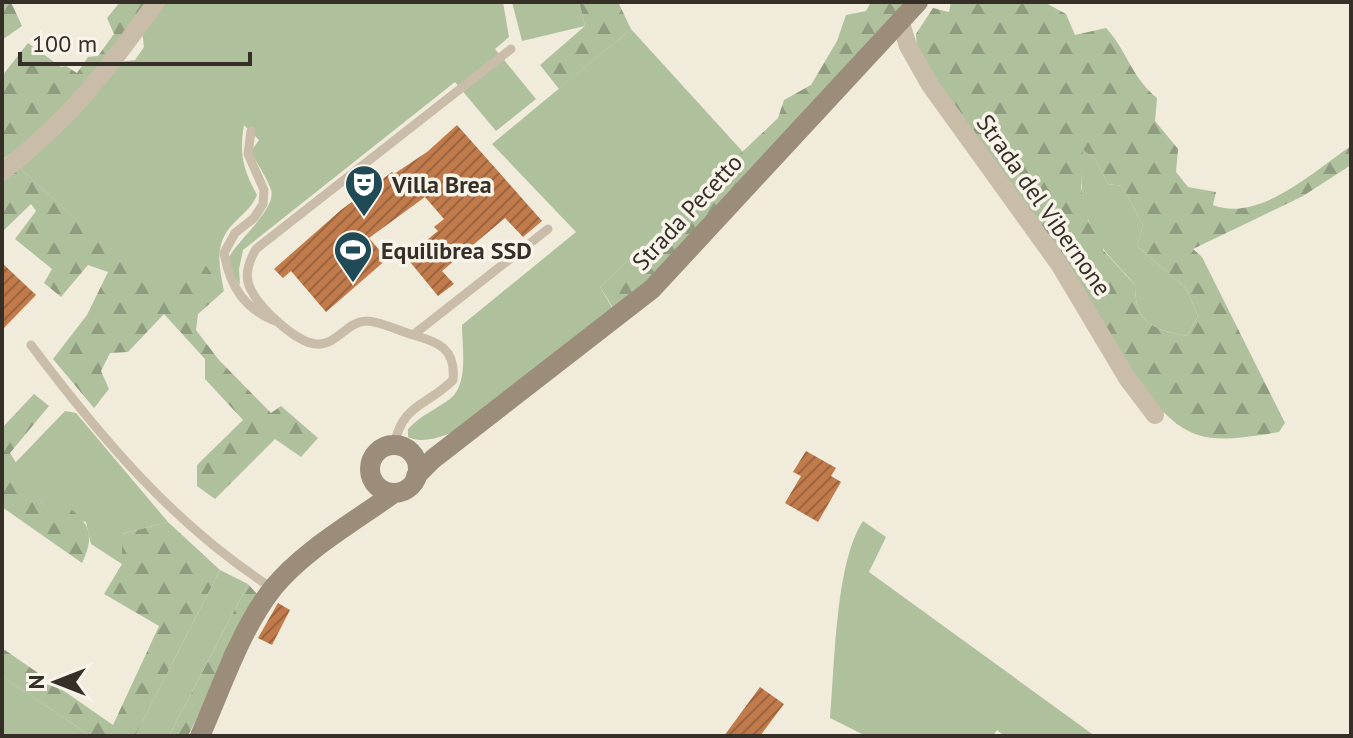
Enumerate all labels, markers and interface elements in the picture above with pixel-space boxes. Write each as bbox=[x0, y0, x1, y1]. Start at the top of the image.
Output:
scale bar bbox=[20, 16, 250, 66]
text: 100 m bbox=[32, 28, 97, 59]
street label: Strada del Vibernone bbox=[970, 108, 1118, 302]
street label: Strada Pecetto bbox=[625, 147, 749, 277]
theatre icon: Villa Brea bbox=[343, 163, 385, 218]
place label: Villa Brea bbox=[391, 169, 492, 200]
sports icon: Equilibrea SSD bbox=[332, 229, 374, 284]
place label: Equilibrea SSD bbox=[381, 235, 532, 266]
north arrow bbox=[16, 642, 96, 722]
text: N bbox=[22, 675, 50, 689]

